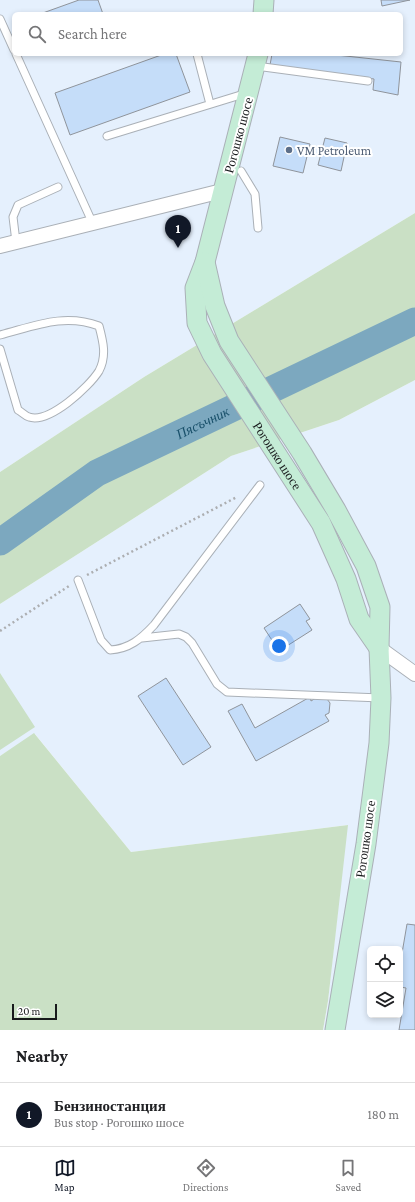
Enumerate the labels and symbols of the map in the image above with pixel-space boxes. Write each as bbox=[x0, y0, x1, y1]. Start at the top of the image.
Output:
street label: Рогошко шосе bbox=[221, 95, 256, 175]
place label: VM Petroleum bbox=[297, 143, 372, 158]
marker: VM Petroleum bbox=[284, 145, 294, 155]
pin: 1 bbox=[165, 215, 191, 248]
water label: Пясъчник bbox=[172, 403, 232, 443]
street label: Рогошко шосе bbox=[250, 419, 305, 493]
your location bbox=[269, 636, 289, 656]
street label: Рогошко шосе bbox=[353, 799, 378, 879]
scale bar bbox=[12, 1002, 57, 1021]

